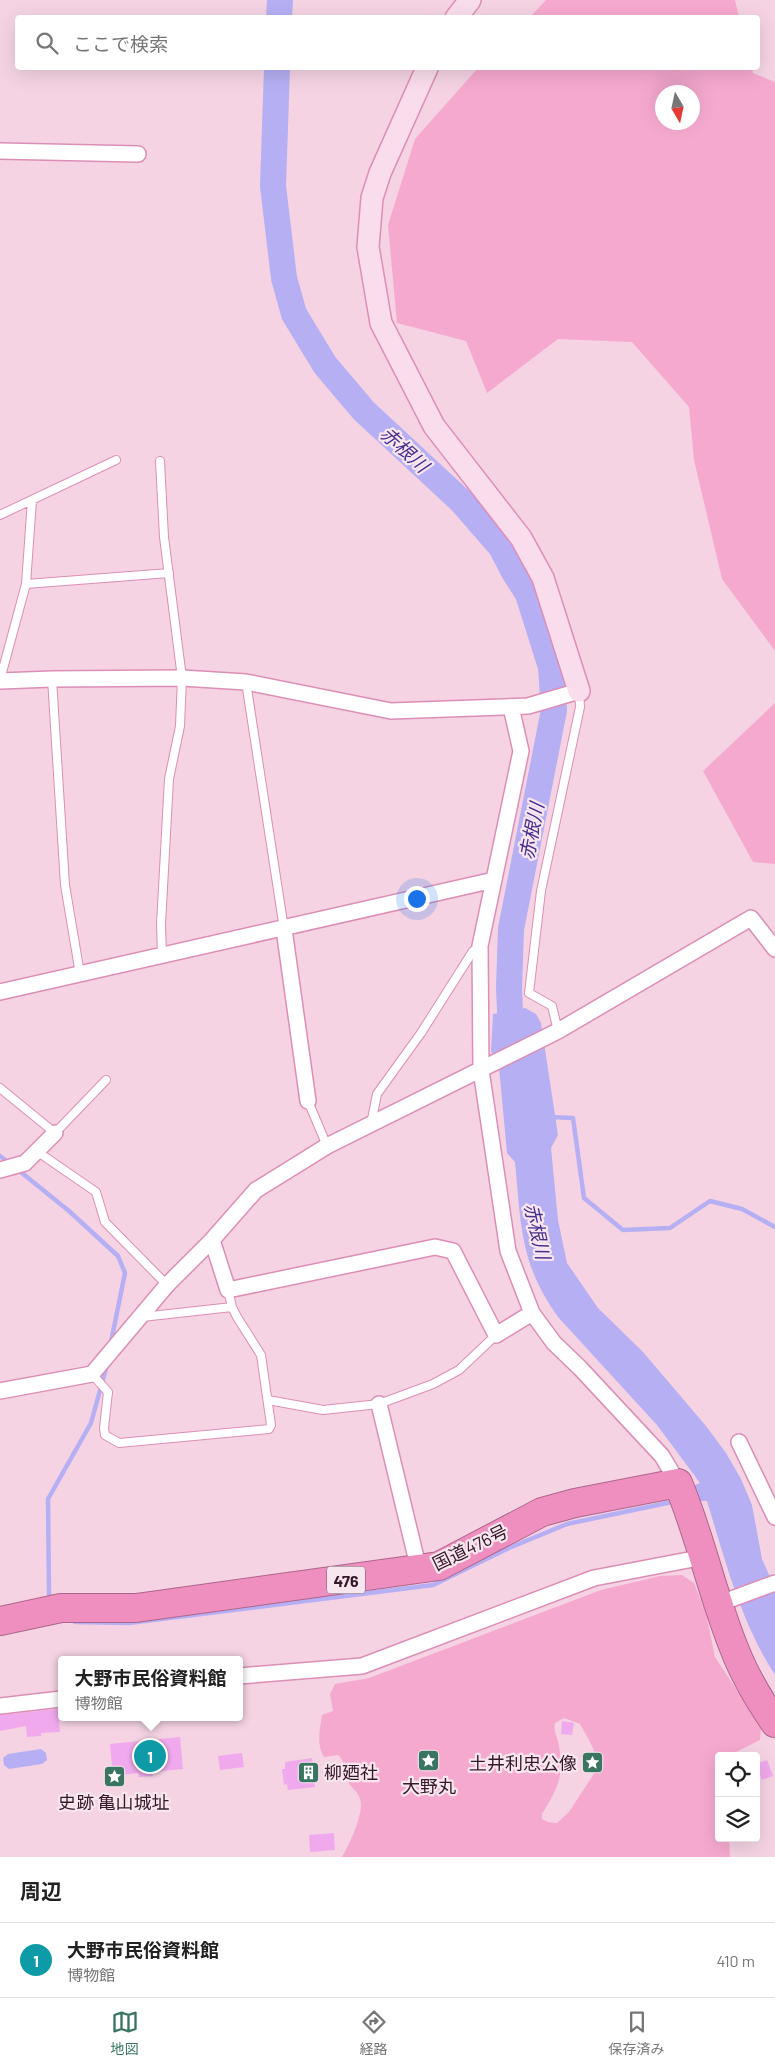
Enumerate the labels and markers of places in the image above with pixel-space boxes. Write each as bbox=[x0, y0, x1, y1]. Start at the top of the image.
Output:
pin: 1 bbox=[134, 1737, 166, 1775]
place icon: 大野丸 bbox=[417, 1749, 441, 1773]
place icon: 土井利忠公像 bbox=[581, 1751, 605, 1775]
place label: 土井利忠公像 bbox=[469, 1752, 577, 1774]
building icon: 柳廼社 bbox=[296, 1760, 320, 1784]
place label: 柳廼社 bbox=[324, 1761, 378, 1783]
place icon: 史跡 亀山城址 bbox=[102, 1765, 126, 1789]
place label: 大野丸 bbox=[402, 1775, 456, 1797]
place label: 史跡 亀山城址 bbox=[58, 1791, 170, 1813]

